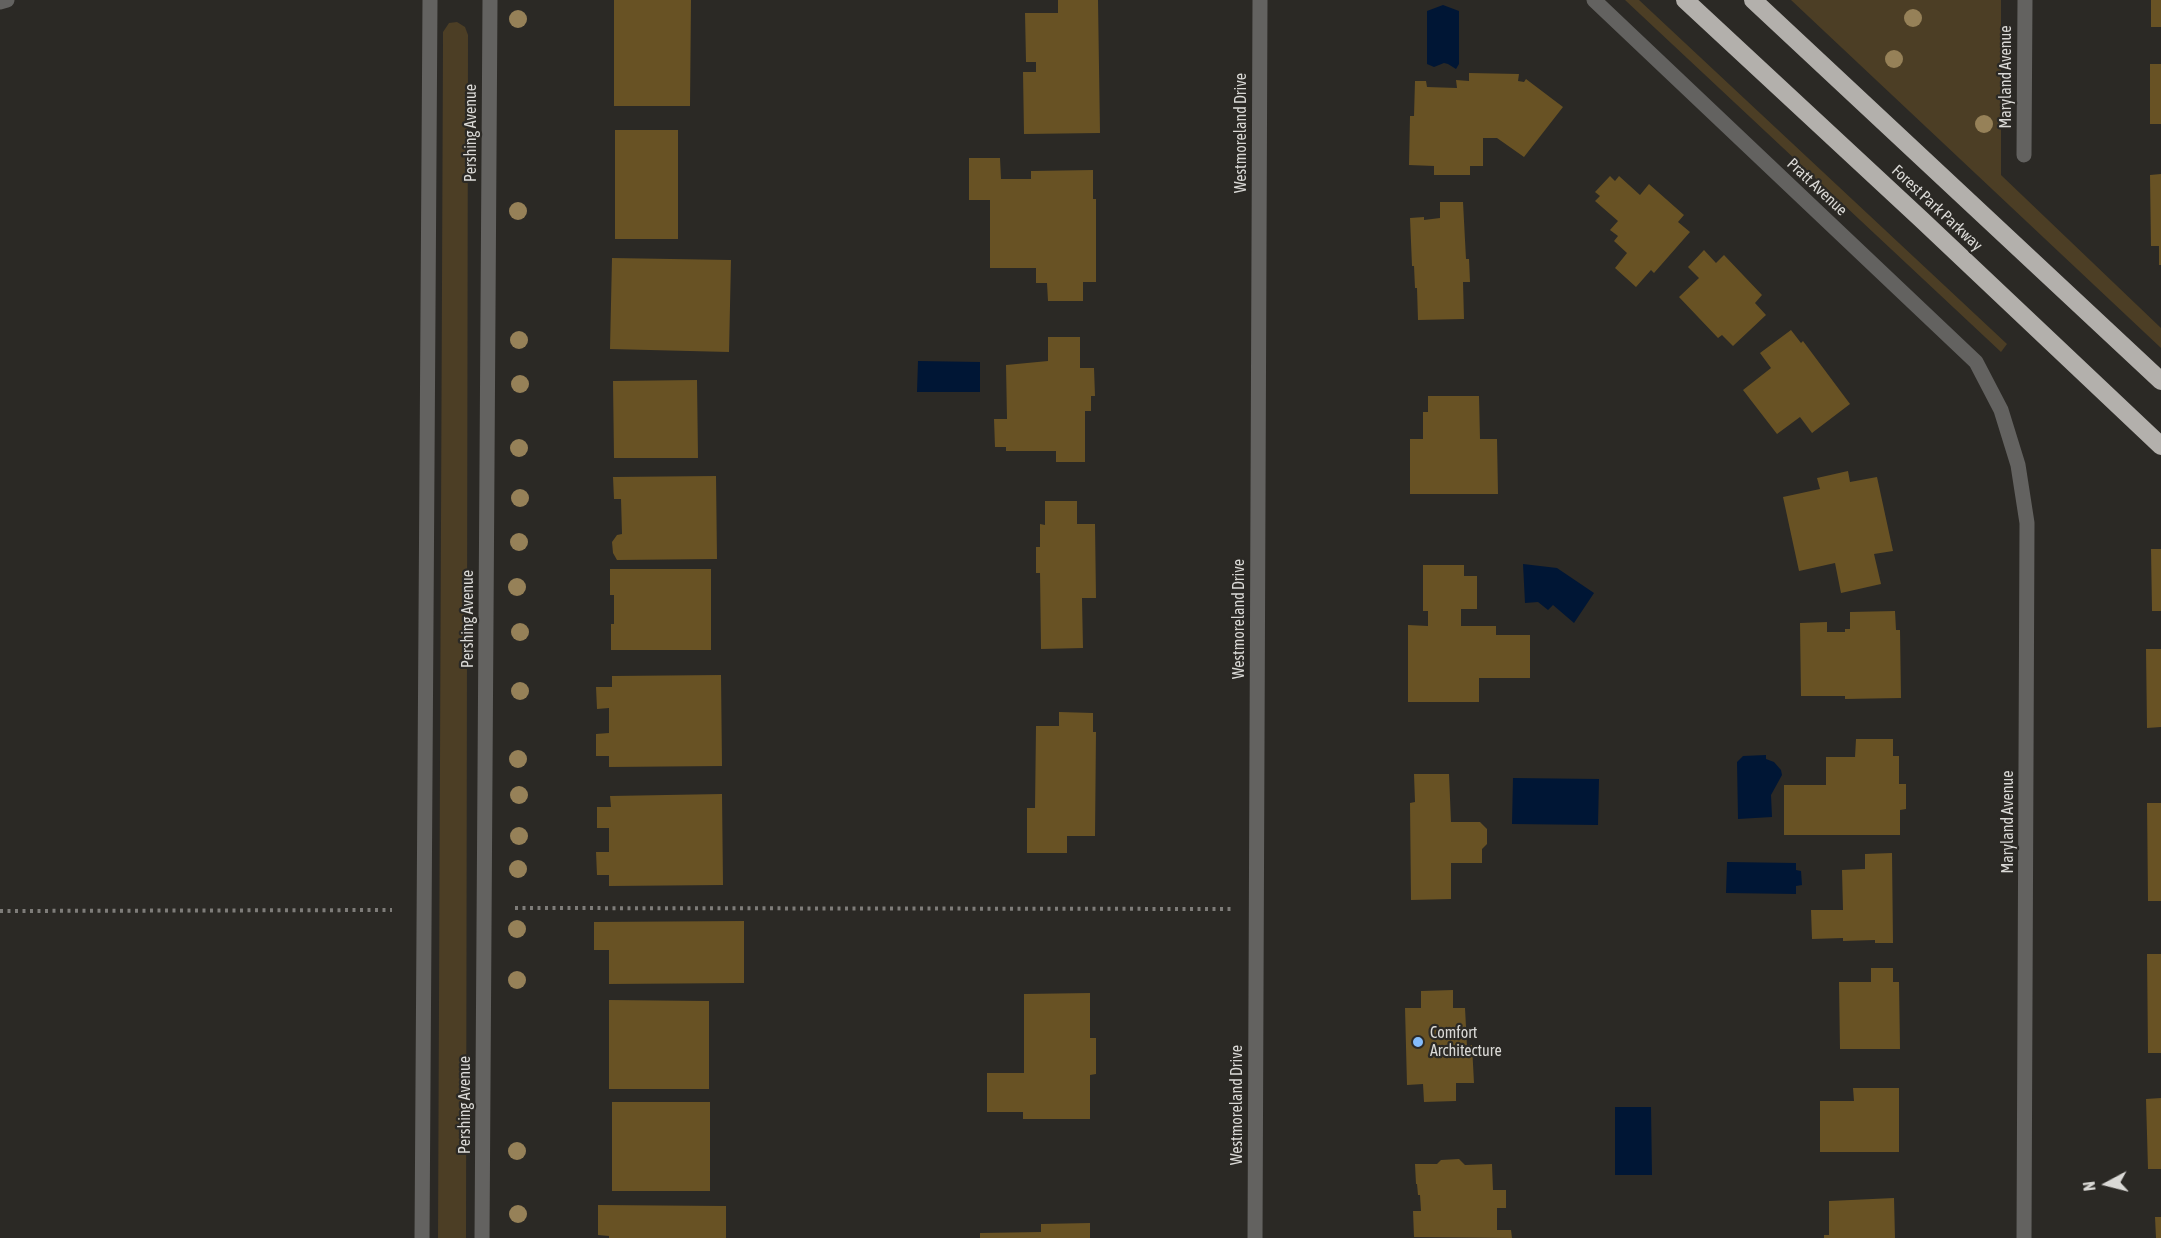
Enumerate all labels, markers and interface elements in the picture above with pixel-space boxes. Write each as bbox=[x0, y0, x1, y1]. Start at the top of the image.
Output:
street label: Maryland Avenue bbox=[1996, 26, 2016, 128]
street label: Westmoreland Drive bbox=[1231, 73, 1251, 193]
street label: Pershing Avenue bbox=[461, 84, 481, 182]
street label: Pratt Avenue bbox=[1783, 154, 1851, 220]
street label: Forest Park Parkway bbox=[1888, 161, 1986, 255]
street label: Westmoreland Drive bbox=[1229, 559, 1249, 679]
street label: Pershing Avenue bbox=[458, 570, 478, 668]
street label: Maryland Avenue bbox=[1998, 771, 2018, 873]
place label: Comfort Architecture bbox=[1430, 1023, 1502, 1061]
marker: Comfort Architecture bbox=[1411, 1035, 1425, 1049]
street label: Westmoreland Drive bbox=[1227, 1045, 1247, 1165]
street label: Pershing Avenue bbox=[455, 1056, 475, 1154]
north arrow bbox=[2077, 1154, 2137, 1214]
text: N bbox=[2080, 1180, 2099, 1192]

